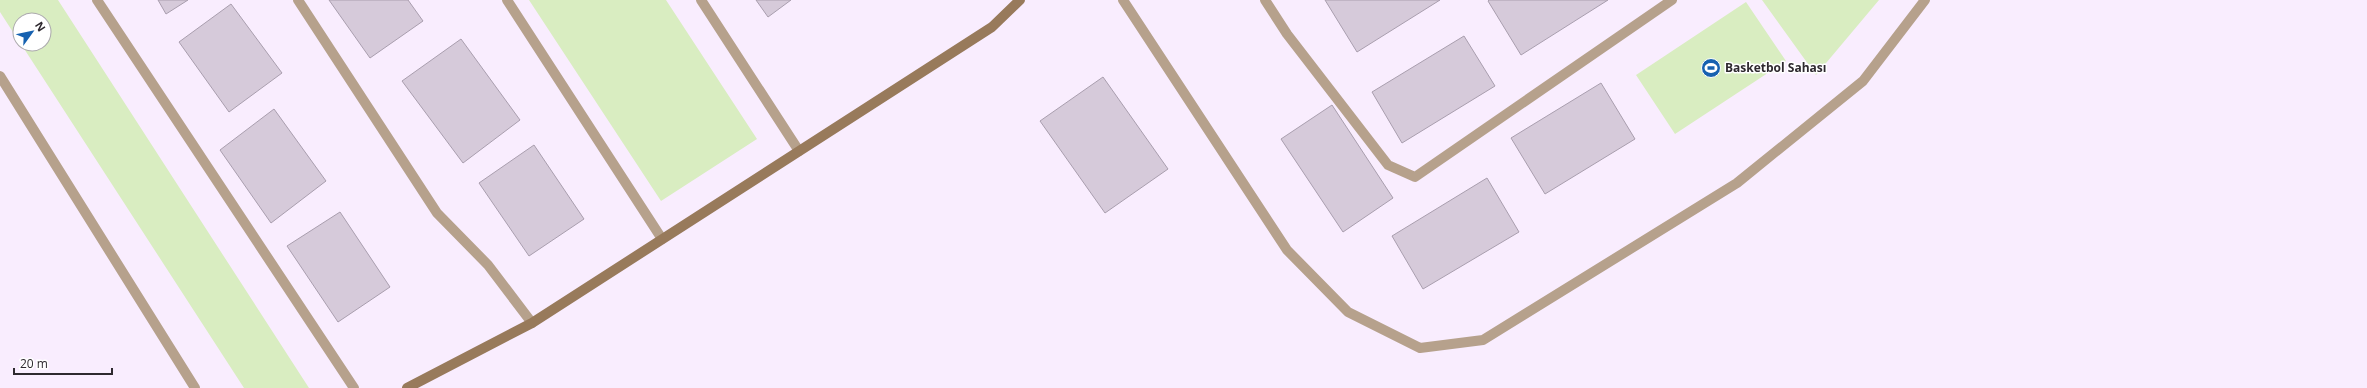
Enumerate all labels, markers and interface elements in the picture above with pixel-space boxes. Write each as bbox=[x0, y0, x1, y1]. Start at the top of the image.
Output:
north arrow bbox=[12, 12, 52, 52]
text: N bbox=[32, 18, 50, 34]
sports icon: Basketbol Sahası bbox=[1700, 57, 1722, 79]
place label: Basketbol Sahası bbox=[1725, 59, 1826, 76]
scale bar bbox=[14, 350, 112, 376]
text: 20 m bbox=[20, 355, 48, 372]

